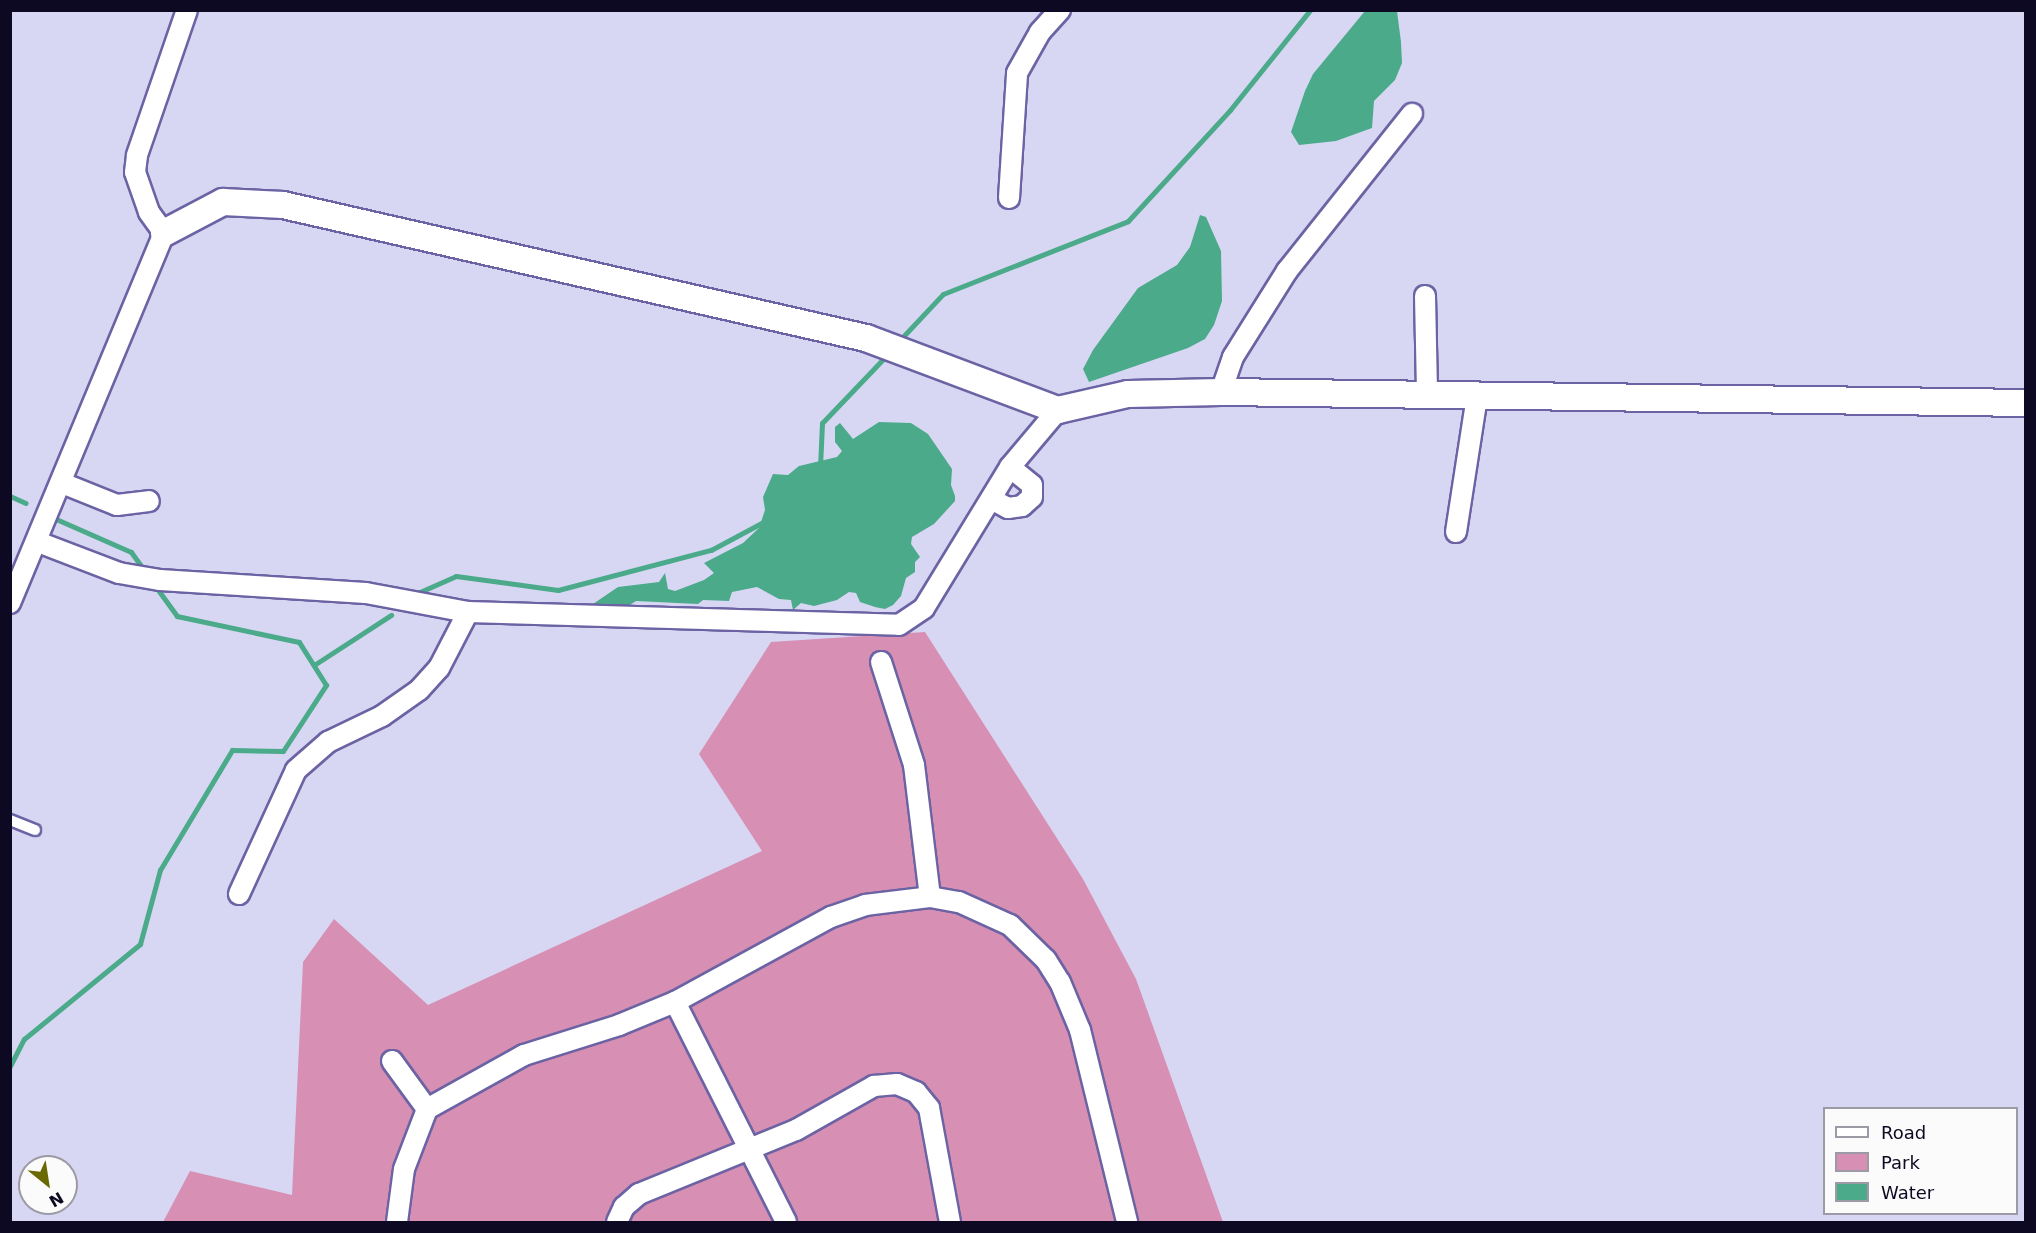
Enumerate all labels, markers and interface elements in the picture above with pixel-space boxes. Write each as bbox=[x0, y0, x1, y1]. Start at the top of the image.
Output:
legend bbox=[1823, 1107, 2018, 1215]
text: Road bbox=[1881, 1122, 1926, 1143]
text: Park bbox=[1881, 1152, 1920, 1173]
north arrow bbox=[18, 1155, 78, 1215]
text: Water bbox=[1881, 1182, 1934, 1203]
text: N bbox=[46, 1188, 67, 1211]

